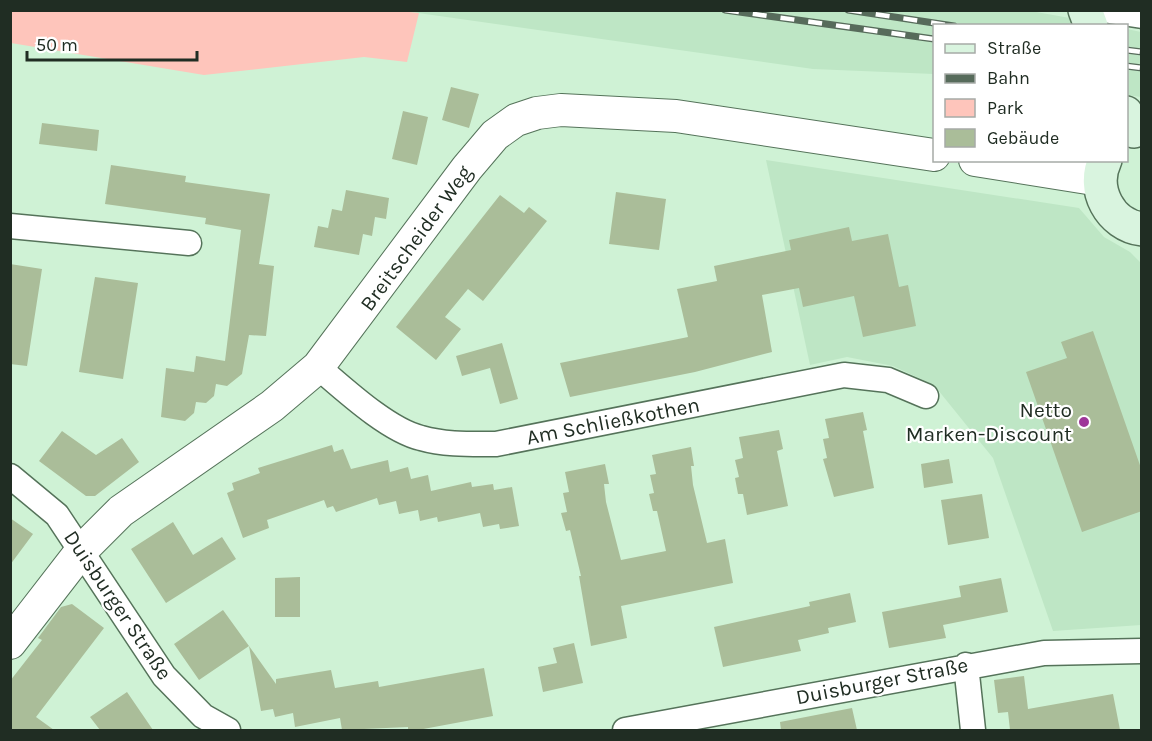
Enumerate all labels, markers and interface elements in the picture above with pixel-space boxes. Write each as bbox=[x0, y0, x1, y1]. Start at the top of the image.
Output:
scale bar bbox=[27, 24, 196, 62]
legend bbox=[933, 24, 1128, 162]
text: 50 m bbox=[36, 34, 78, 56]
text: Straße bbox=[987, 37, 1041, 59]
text: Bahn bbox=[987, 67, 1030, 89]
text: Park bbox=[987, 97, 1024, 119]
text: Gebäude bbox=[987, 127, 1059, 149]
street label: Breitscheider Weg bbox=[355, 161, 477, 315]
street label: Am Schließkothen bbox=[524, 392, 702, 450]
place label: Netto Marken-Discount bbox=[906, 398, 1072, 446]
marker: Netto Marken-Discount bbox=[1077, 415, 1091, 429]
street label: Duisburger Straße bbox=[59, 526, 177, 684]
street label: Duisburger Straße bbox=[794, 653, 970, 709]

